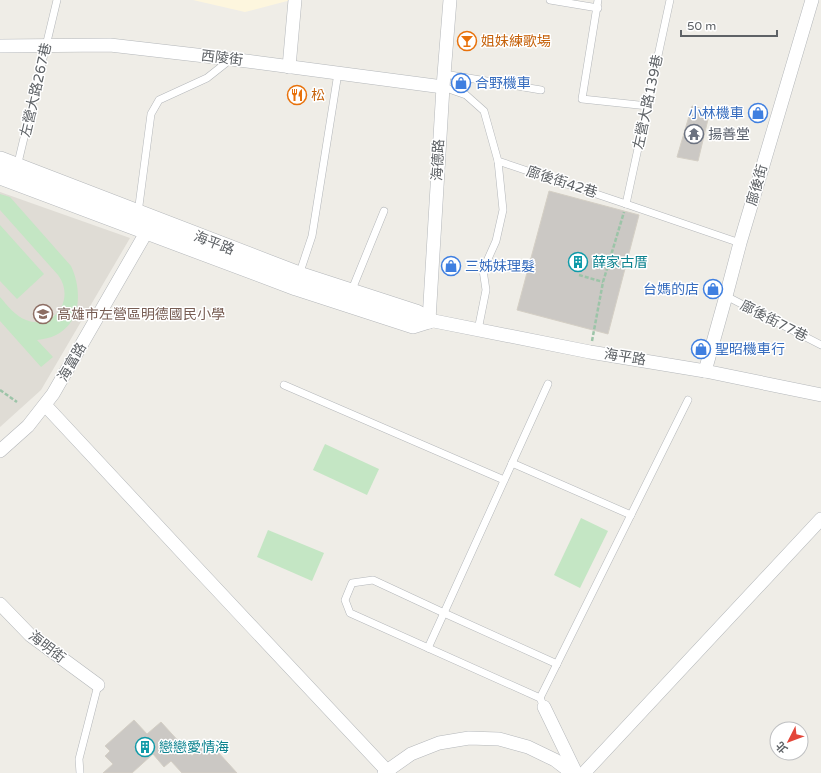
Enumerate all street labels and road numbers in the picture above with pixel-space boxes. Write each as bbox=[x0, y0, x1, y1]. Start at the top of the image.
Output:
street label: 左營大路267巷 bbox=[17, 41, 55, 139]
street label: 西陵街 bbox=[200, 47, 244, 69]
street label: 左營大路139巷 bbox=[630, 53, 666, 151]
street label: 海德路 bbox=[428, 139, 448, 181]
street label: 廍後街 bbox=[743, 162, 771, 208]
street label: 廍後街42巷 bbox=[524, 163, 600, 201]
street label: 海平路 bbox=[191, 228, 237, 258]
street label: 廍後街77巷 bbox=[737, 297, 811, 345]
street label: 海富路 bbox=[54, 340, 90, 384]
street label: 海平路 bbox=[603, 345, 647, 369]
street label: 海明街 bbox=[25, 627, 69, 667]

